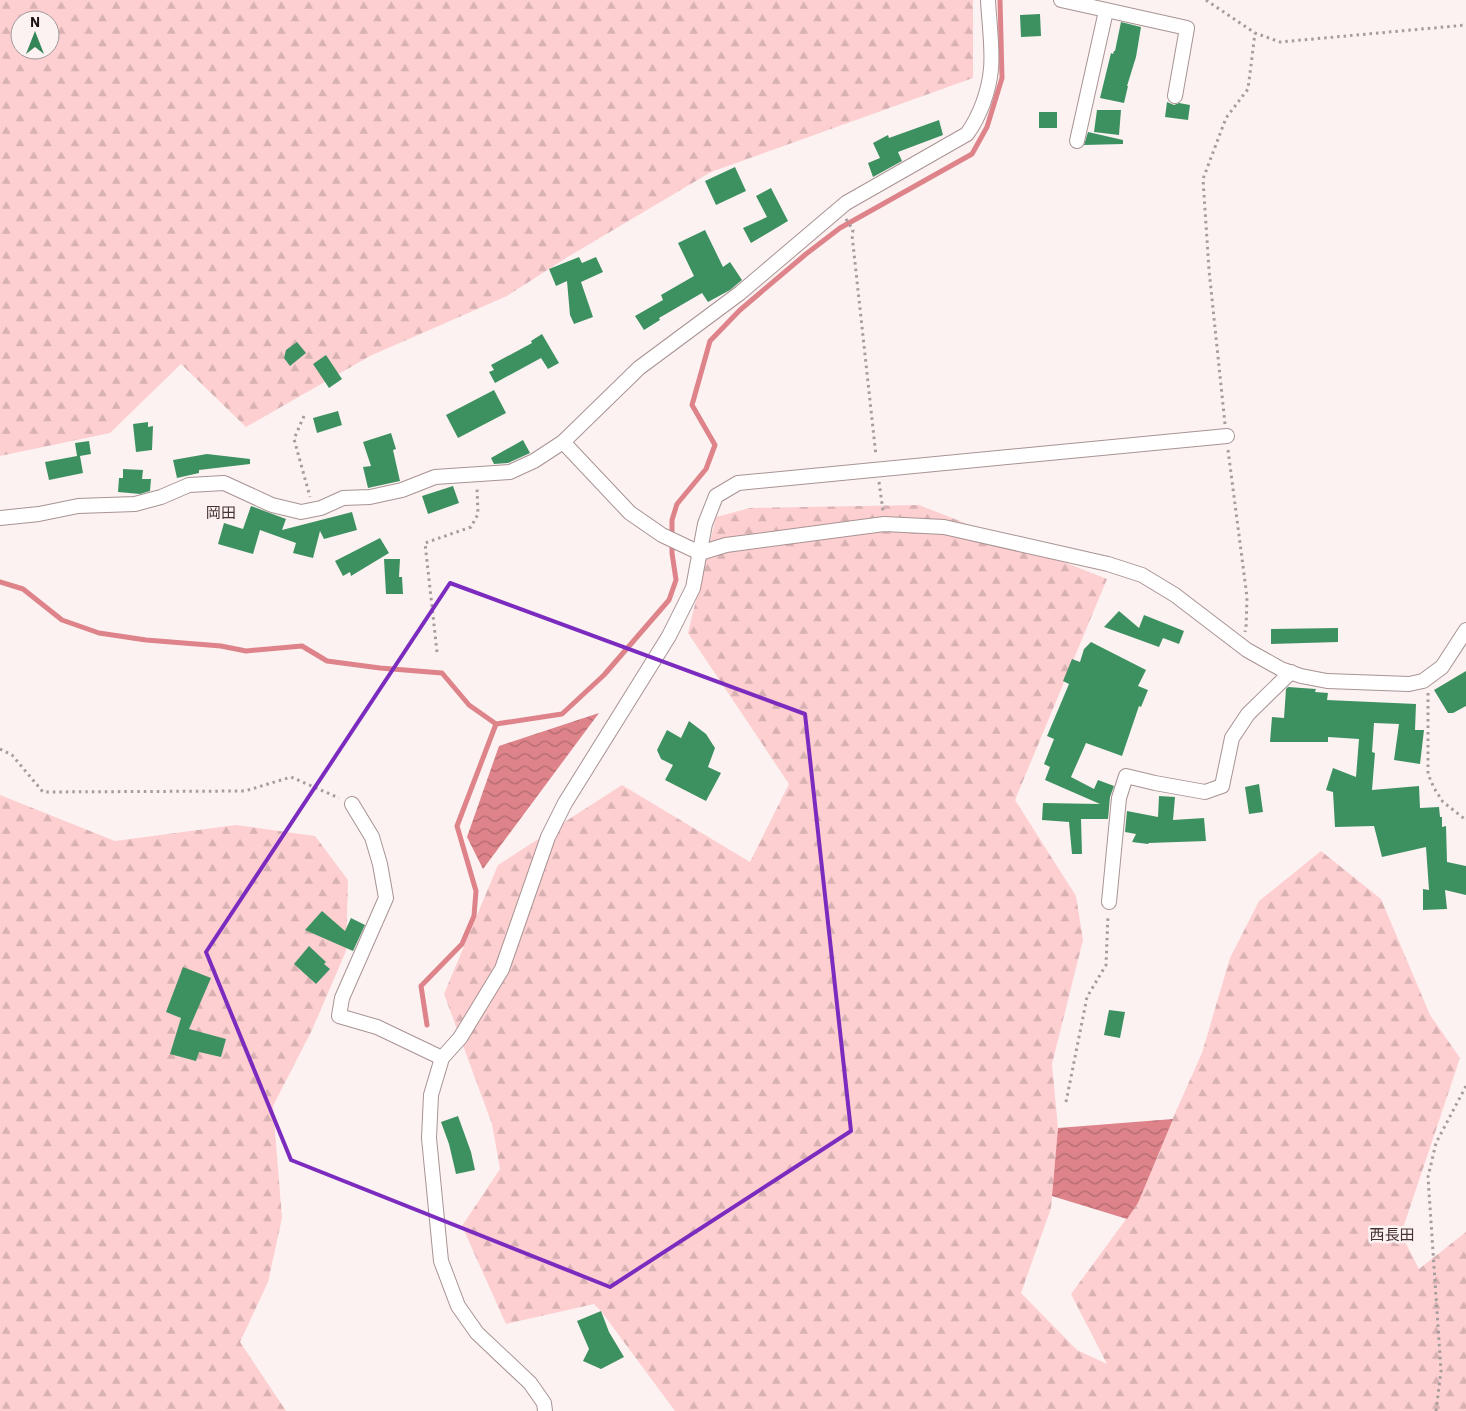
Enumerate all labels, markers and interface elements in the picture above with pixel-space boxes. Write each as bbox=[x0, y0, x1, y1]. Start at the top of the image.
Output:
north arrow bbox=[10, 10, 60, 60]
text: N bbox=[30, 13, 40, 31]
district label: 岡田 bbox=[206, 503, 236, 522]
district label: 西長田 bbox=[1369, 1225, 1415, 1244]

